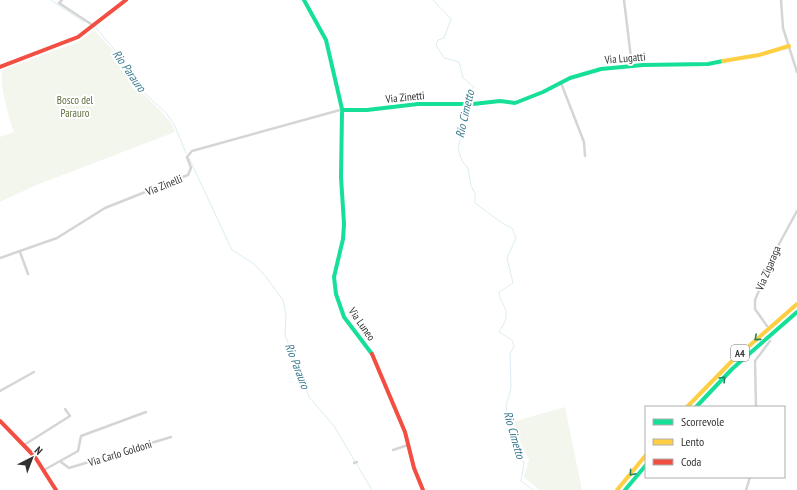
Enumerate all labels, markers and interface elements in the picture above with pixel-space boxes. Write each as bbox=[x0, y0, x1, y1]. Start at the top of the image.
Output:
water label: Rio Parauro bbox=[110, 47, 150, 95]
street label: Via Lugatti bbox=[603, 49, 646, 67]
street label: Via Zinetti bbox=[384, 88, 425, 106]
water label: Rio Cimetto bbox=[452, 88, 477, 139]
park label: Bosco del Parauro bbox=[57, 93, 94, 120]
street label: Via Zinelli bbox=[143, 171, 184, 199]
street label: Via Zigaraga bbox=[752, 244, 784, 293]
street label: Via Luneo bbox=[345, 304, 379, 344]
one-way arrow bbox=[754, 334, 762, 341]
water label: Rio Parauro bbox=[282, 341, 313, 392]
road number: A4 bbox=[731, 345, 749, 361]
one-way arrow bbox=[718, 376, 726, 384]
legend bbox=[645, 406, 785, 478]
water label: Rio Cimetto bbox=[501, 409, 529, 461]
text: Scorrevole bbox=[681, 414, 724, 429]
text: Lento bbox=[681, 434, 704, 449]
street label: Via Carlo Goldoni bbox=[86, 437, 153, 470]
north arrow bbox=[12, 438, 52, 478]
text: N bbox=[32, 443, 46, 458]
text: Coda bbox=[681, 454, 702, 469]
one-way arrow bbox=[629, 468, 636, 475]

